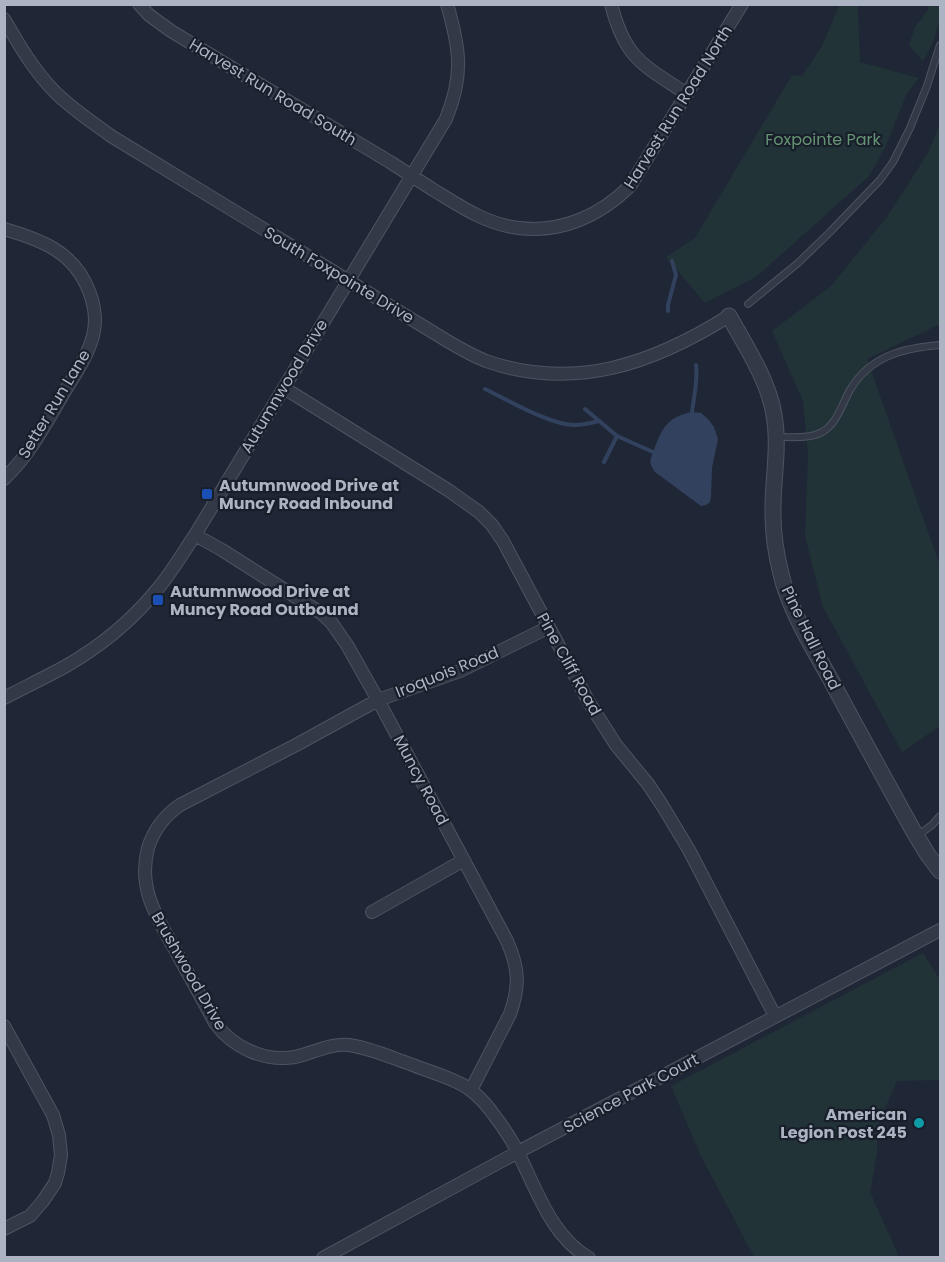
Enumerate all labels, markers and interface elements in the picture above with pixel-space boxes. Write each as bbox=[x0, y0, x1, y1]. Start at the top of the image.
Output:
street label: Harvest Run Road North bbox=[618, 21, 738, 193]
street label: Harvest Run Road South bbox=[185, 33, 361, 151]
park label: Foxpointe Park bbox=[765, 128, 882, 151]
street label: South Foxpointe Drive bbox=[260, 221, 419, 329]
street label: Autumnwood Drive bbox=[235, 315, 333, 457]
street label: Setter Run Lane bbox=[12, 345, 96, 463]
place label: Autumnwood Drive at Muncy Road Inbound bbox=[219, 474, 399, 515]
marker: Autumnwood Drive at Muncy Road Inbound bbox=[200, 487, 214, 501]
place label: Autumnwood Drive at Muncy Road Outbound bbox=[170, 580, 359, 621]
street label: Pine Hall Road bbox=[776, 582, 846, 694]
marker: Autumnwood Drive at Muncy Road Outbound bbox=[151, 593, 165, 607]
street label: Pine Cliff Road bbox=[531, 608, 607, 720]
street label: Iroquois Road bbox=[392, 641, 502, 703]
street label: Muncy Road bbox=[388, 731, 454, 829]
street label: Brushwood Drive bbox=[146, 907, 232, 1035]
street label: Science Park Court bbox=[559, 1047, 703, 1138]
place label: American Legion Post 245 bbox=[780, 1103, 907, 1144]
marker: American Legion Post 245 bbox=[912, 1116, 926, 1130]

